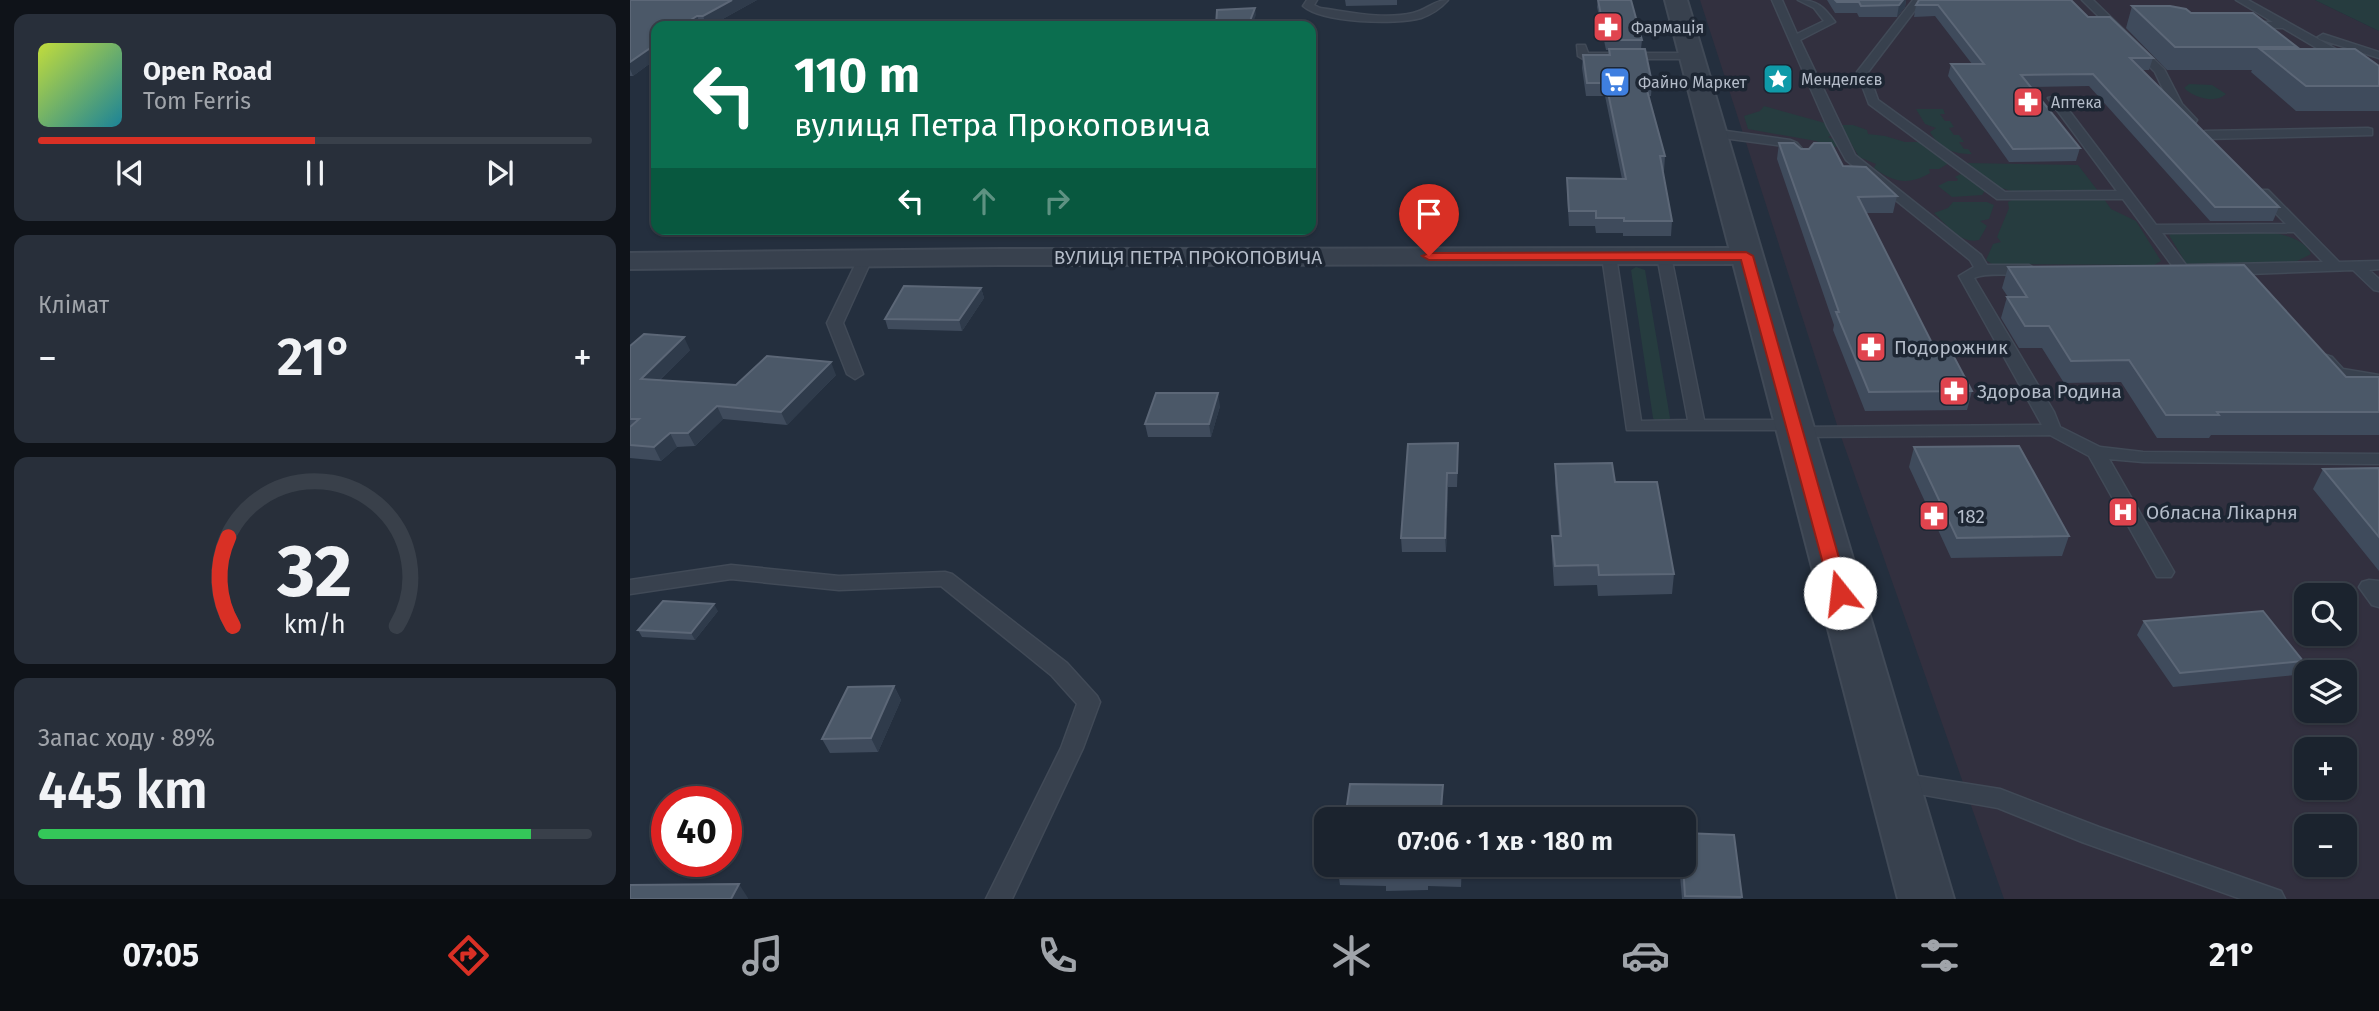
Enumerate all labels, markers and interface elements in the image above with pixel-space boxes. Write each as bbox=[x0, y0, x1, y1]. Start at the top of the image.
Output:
pharmacy icon: Фармація bbox=[1591, 10, 1625, 44]
place label: Фармація bbox=[1631, 18, 1704, 37]
text: 110 m bbox=[794, 46, 920, 105]
icon: left bbox=[679, 49, 770, 140]
text: Open Road bbox=[143, 56, 272, 87]
place icon: Менделєєв bbox=[1761, 62, 1795, 96]
supermarket icon: Файно Маркет bbox=[1598, 65, 1632, 99]
place label: Менделєєв bbox=[1801, 70, 1882, 89]
place label: Файно Маркет bbox=[1638, 73, 1747, 92]
pharmacy icon: Аптека bbox=[2011, 85, 2045, 119]
text: Tom Ferris bbox=[143, 87, 251, 115]
place label: Аптека bbox=[2051, 93, 2102, 112]
text: вулиця Петра Прокоповича bbox=[794, 106, 1211, 144]
icon: previous bbox=[111, 154, 149, 192]
icon: pause bbox=[296, 154, 334, 192]
icon: next bbox=[481, 154, 519, 192]
icon: left bbox=[892, 182, 930, 220]
icon: ahead bbox=[965, 182, 1003, 220]
icon: right bbox=[1038, 182, 1076, 220]
pin bbox=[1399, 184, 1459, 256]
icon: arrive bbox=[1410, 195, 1448, 233]
street label: ВУЛИЦЯ ПЕТРА ПРОКОПОВИЧА bbox=[1054, 246, 1322, 269]
text: Клімат bbox=[38, 291, 109, 319]
text: 21° bbox=[277, 326, 353, 389]
pharmacy icon: Подорожник bbox=[1854, 330, 1888, 364]
text: − bbox=[38, 335, 57, 381]
text: + bbox=[573, 335, 592, 381]
place label: Подорожник bbox=[1894, 336, 2008, 359]
pharmacy icon: Здорова Родина bbox=[1937, 374, 1971, 408]
place label: Здорова Родина bbox=[1977, 380, 2122, 403]
hospital icon: Обласна Лікарня bbox=[2106, 495, 2140, 529]
pharmacy icon: 182 bbox=[1917, 499, 1951, 533]
place label: Обласна Лікарня bbox=[2146, 501, 2298, 524]
place label: 182 bbox=[1957, 505, 1985, 528]
text: 32 bbox=[277, 529, 352, 616]
position arrow bbox=[1803, 556, 1877, 630]
map controls bbox=[2294, 583, 2357, 877]
button: search bbox=[2294, 583, 2357, 646]
text: km/h bbox=[284, 610, 346, 640]
button: layers bbox=[2294, 660, 2357, 723]
text: Запас ходу · 89% bbox=[38, 724, 215, 752]
button: + bbox=[2294, 737, 2357, 800]
text: 445 km bbox=[38, 759, 208, 822]
speed limit sign: 40 bbox=[651, 786, 742, 877]
button: − bbox=[2294, 814, 2357, 877]
text: 07:06 · 1 хв · 180 m bbox=[1397, 826, 1613, 857]
icon: directions bbox=[444, 931, 493, 980]
icon: music bbox=[738, 931, 787, 980]
icon: phone bbox=[1033, 931, 1082, 980]
icon: climate bbox=[1327, 931, 1376, 980]
icon: car bbox=[1621, 931, 1670, 980]
icon: filters bbox=[1915, 931, 1964, 980]
text: 07:05 bbox=[123, 936, 199, 974]
text: 21° bbox=[2209, 936, 2256, 974]

